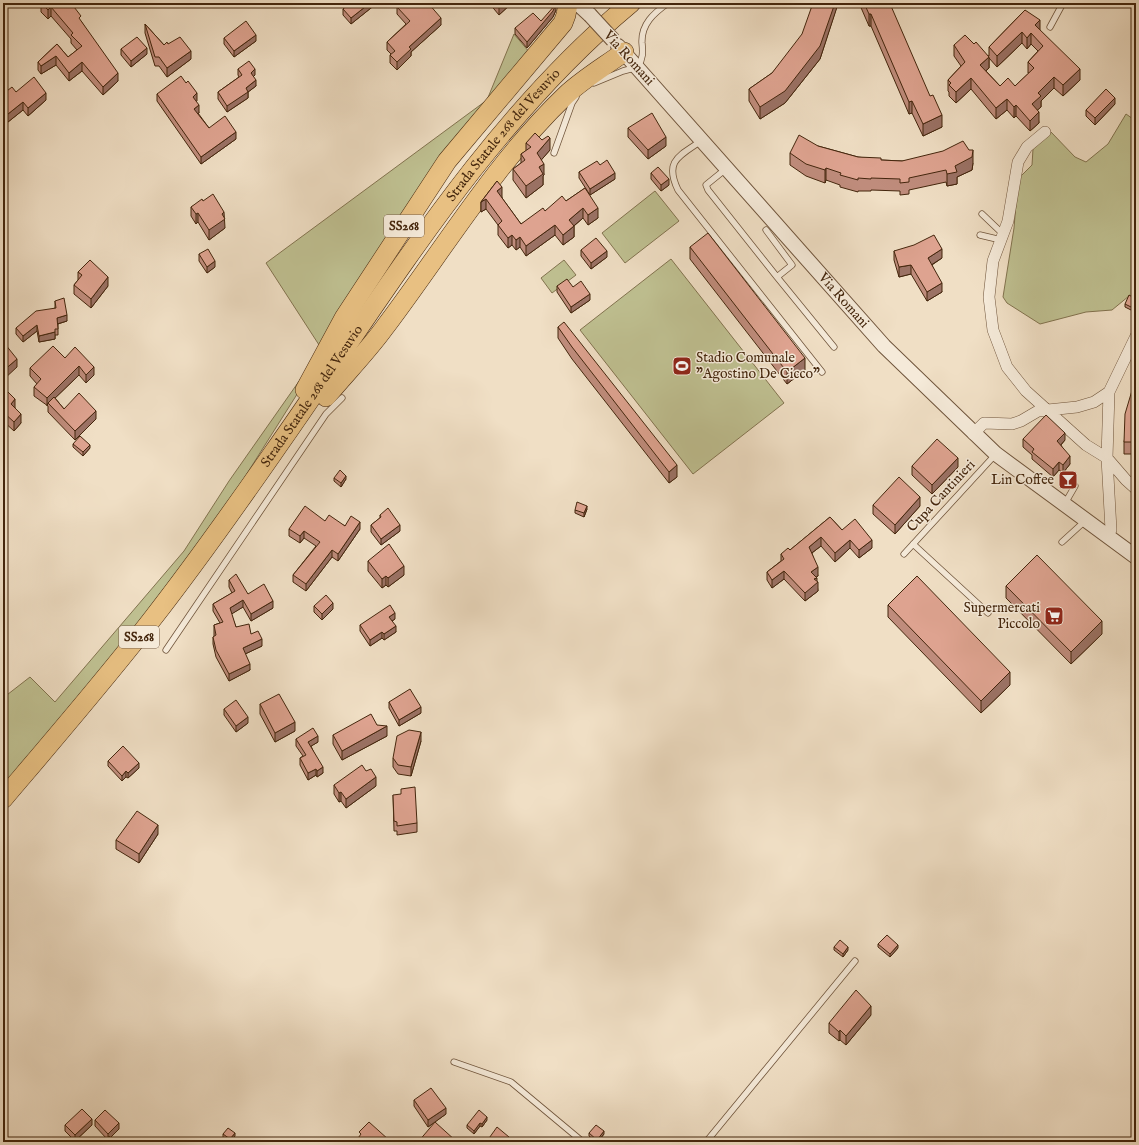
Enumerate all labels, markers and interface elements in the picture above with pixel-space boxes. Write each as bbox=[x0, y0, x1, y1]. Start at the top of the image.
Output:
street label: Via Romani bbox=[599, 26, 659, 90]
street label: Strada Statale 268 del Vesuvio bbox=[442, 65, 565, 205]
road number: SS268 bbox=[384, 215, 424, 237]
street label: Via Romani bbox=[814, 268, 873, 332]
street label: Strada Statale 268 del Vesuvio bbox=[257, 321, 367, 471]
place label: Stadio Comunale "Agostino De Cicco" bbox=[696, 349, 820, 383]
sports icon: Stadio Comunale "Agostino De Cicco" bbox=[671, 355, 693, 377]
street label: Cupa Cantinieri bbox=[903, 456, 979, 536]
bar icon: Lin Coffee bbox=[1057, 469, 1079, 491]
place label: Lin Coffee bbox=[991, 471, 1055, 489]
place label: Supermercati Piccolo bbox=[963, 599, 1040, 633]
supermarket icon: Supermercati Piccolo bbox=[1043, 605, 1065, 627]
road number: SS268 bbox=[119, 626, 159, 648]

